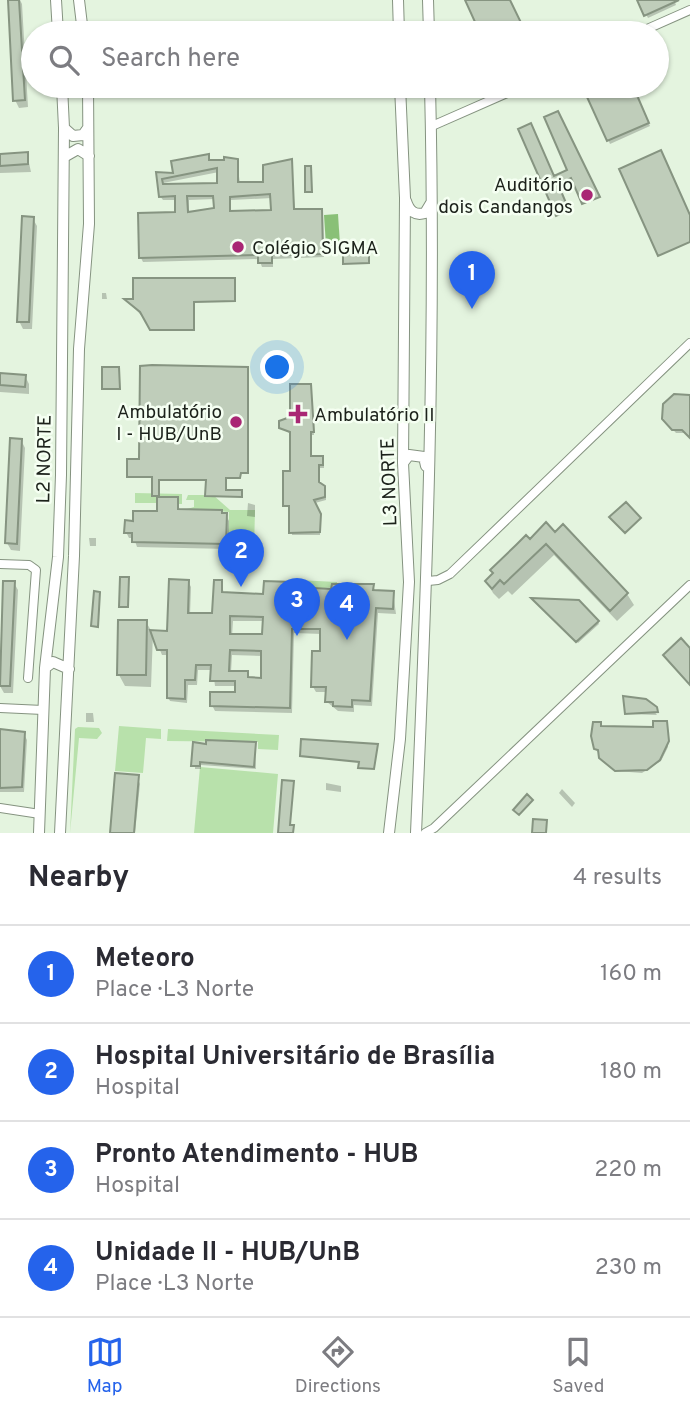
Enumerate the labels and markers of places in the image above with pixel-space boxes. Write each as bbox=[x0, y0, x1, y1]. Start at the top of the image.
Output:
place label: Auditório dois Candangos bbox=[438, 174, 573, 220]
marker: Auditório dois Candangos bbox=[579, 187, 595, 203]
place label: Colégio SIGMA bbox=[252, 237, 378, 261]
marker: Colégio SIGMA bbox=[230, 239, 246, 255]
pin: 1 bbox=[449, 251, 495, 309]
place label: Ambulatório I - HUB/UnB bbox=[116, 401, 222, 447]
marker: Ambulatório II bbox=[288, 404, 308, 424]
place label: Ambulatório II bbox=[314, 404, 435, 428]
marker: Ambulatório I - HUB/UnB bbox=[228, 414, 244, 430]
pin: 2 bbox=[218, 529, 264, 587]
pin: 3 bbox=[274, 578, 320, 636]
pin: 4 bbox=[324, 582, 370, 640]

